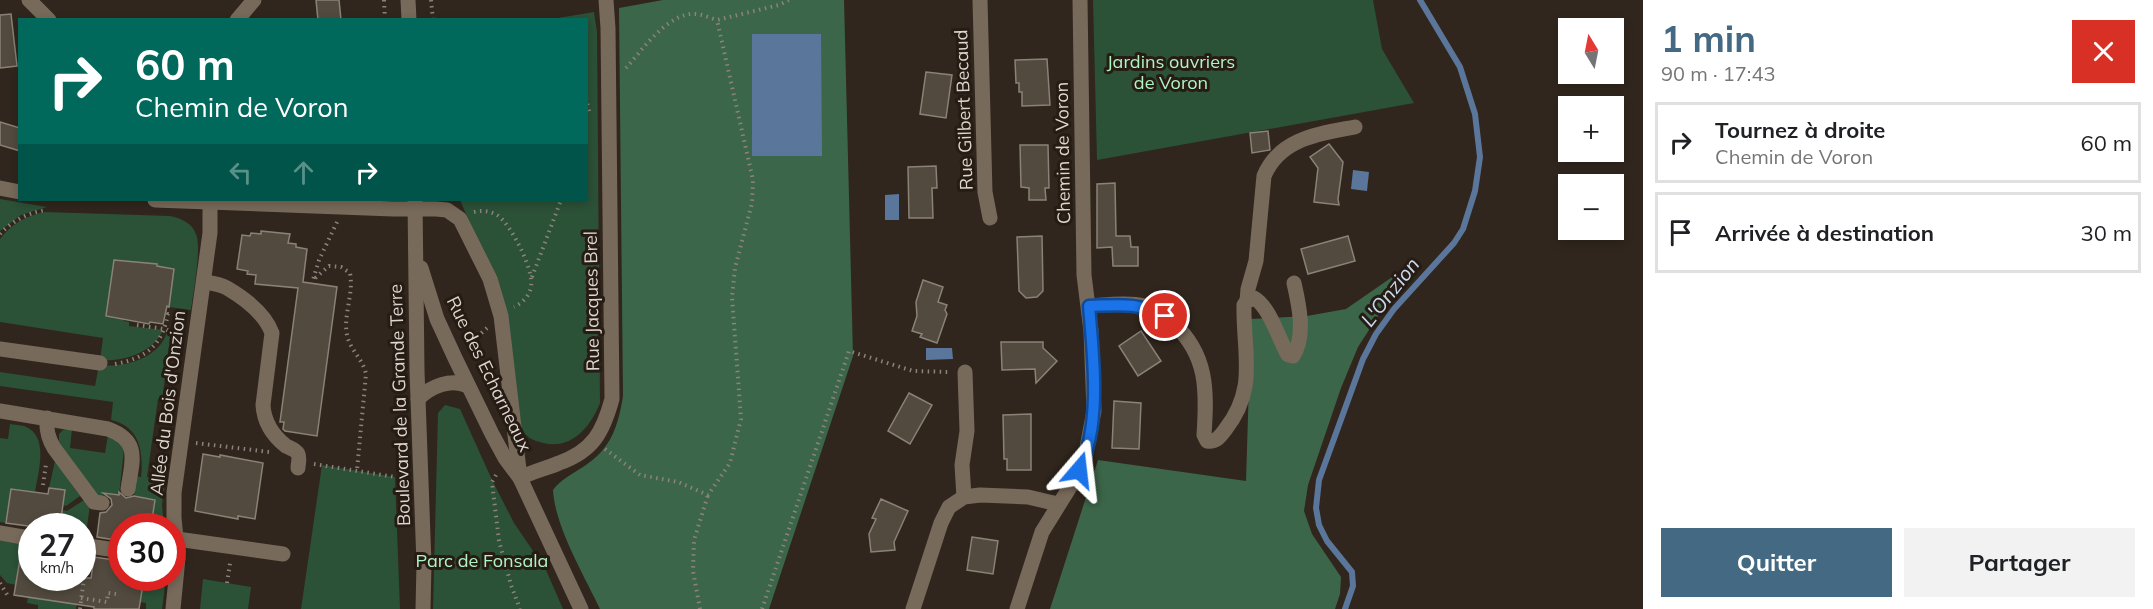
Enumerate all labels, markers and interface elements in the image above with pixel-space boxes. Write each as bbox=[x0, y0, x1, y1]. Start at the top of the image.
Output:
text: 1 min bbox=[1661, 16, 1756, 61]
north arrow bbox=[1558, 18, 1624, 84]
map controls bbox=[1558, 18, 1624, 240]
button: close bbox=[2072, 20, 2135, 83]
street label: Rue Gilbert Becaud bbox=[949, 29, 978, 191]
text: 60 m bbox=[135, 38, 235, 91]
icon: right bbox=[36, 42, 114, 120]
park label: Jardins ouvriers de Voron bbox=[1107, 50, 1235, 94]
text: 90 m · 17:43 bbox=[1661, 61, 1775, 86]
street label: Chemin de Voron bbox=[1050, 82, 1075, 224]
text: Chemin de Voron bbox=[135, 90, 348, 124]
button: + bbox=[1558, 96, 1624, 162]
text: Tournez à droite bbox=[1715, 116, 1885, 144]
icon: right bbox=[1664, 126, 1697, 159]
text: 60 m bbox=[2081, 129, 2132, 157]
text: Chemin de Voron bbox=[1715, 144, 1873, 169]
icon: left bbox=[224, 156, 257, 189]
icon: ahead bbox=[287, 156, 320, 189]
icon: right bbox=[350, 156, 383, 189]
button: − bbox=[1558, 174, 1624, 240]
icon: arrive bbox=[1664, 216, 1697, 249]
text: Arrivée à destination bbox=[1715, 219, 1934, 247]
text: 30 m bbox=[2081, 219, 2132, 247]
street label: Rue Jacques Brel bbox=[579, 231, 604, 371]
water label: L'Onzion bbox=[1355, 252, 1424, 331]
street label: Boulevard de la Grande Terre bbox=[384, 284, 415, 527]
pin bbox=[1139, 290, 1190, 341]
street label: Rue des Echarneaux bbox=[442, 292, 537, 456]
icon: arrive bbox=[1148, 299, 1181, 332]
street label: Allée du Bois d'Onzion bbox=[145, 309, 190, 497]
position arrow bbox=[1047, 438, 1111, 502]
speed limit sign: 30 bbox=[108, 513, 186, 591]
text: 27 bbox=[39, 526, 75, 564]
button: Quitter bbox=[1661, 528, 1892, 597]
button: Partager bbox=[1904, 528, 2135, 597]
park label: Parc de Fonsala bbox=[416, 549, 548, 572]
text: km/h bbox=[40, 558, 74, 577]

